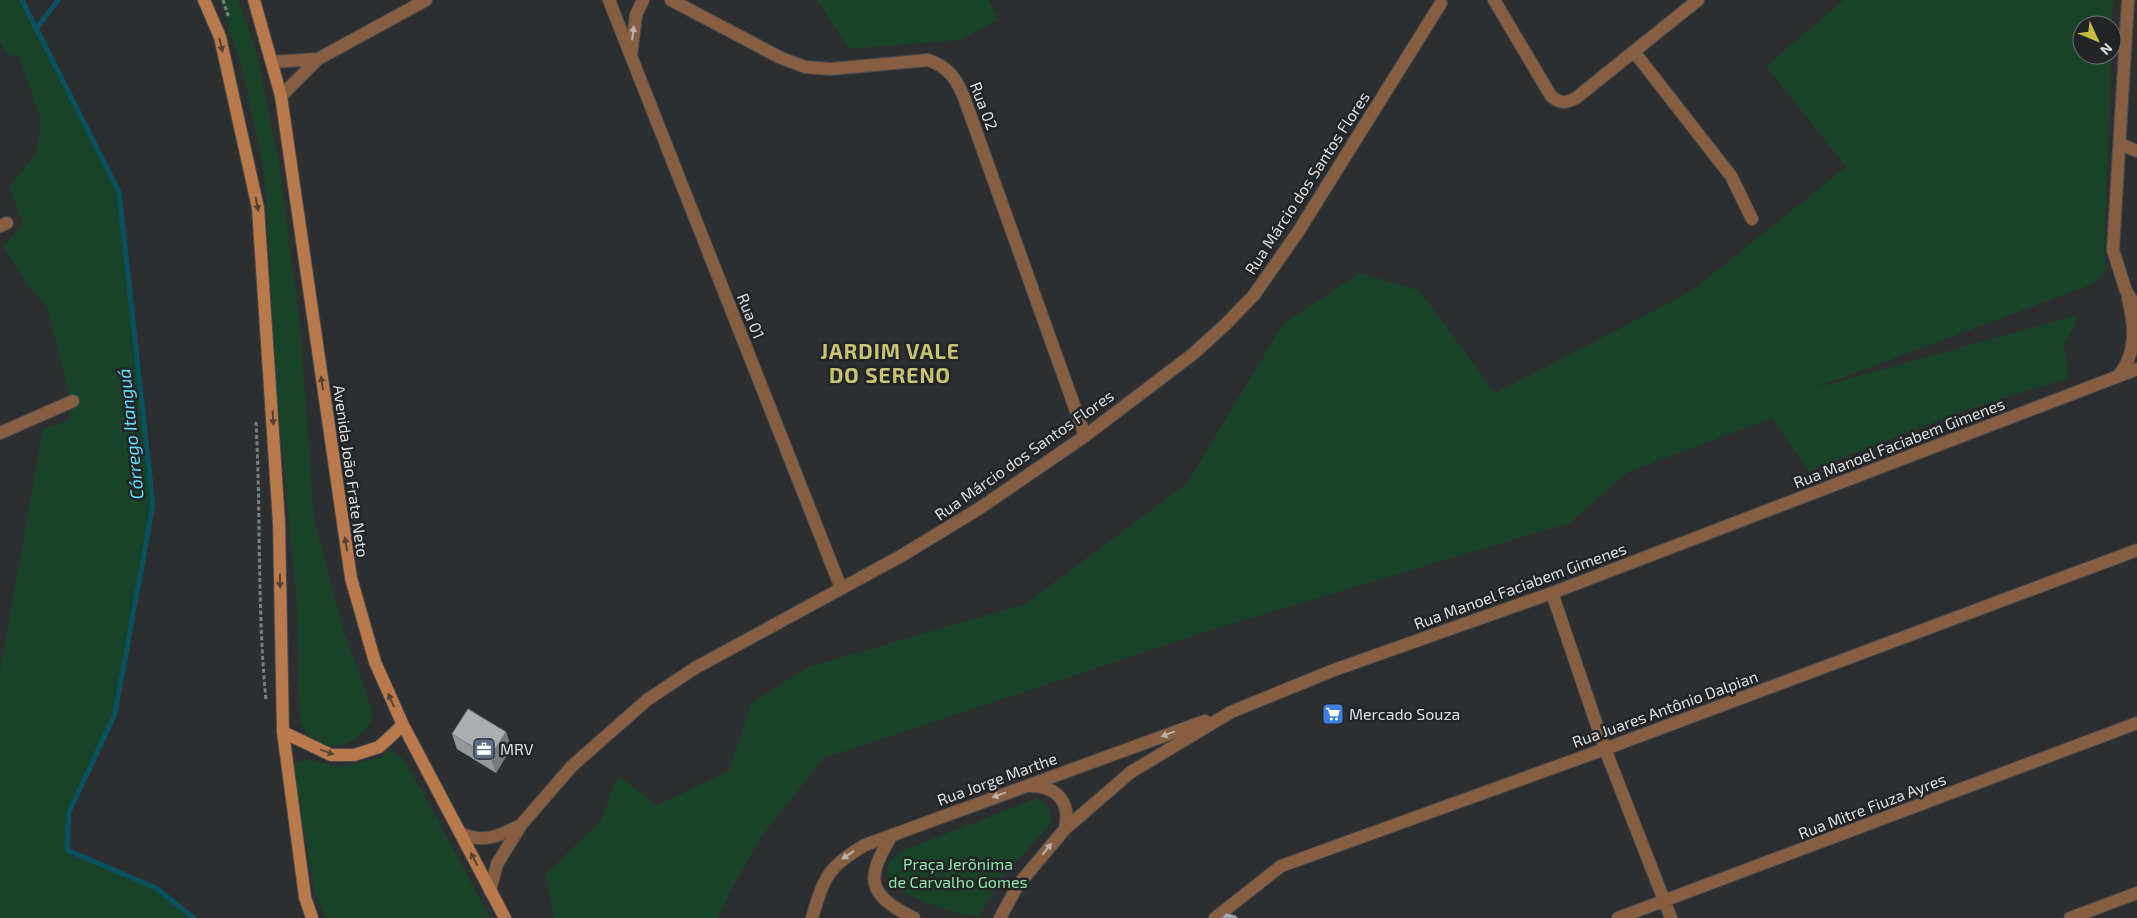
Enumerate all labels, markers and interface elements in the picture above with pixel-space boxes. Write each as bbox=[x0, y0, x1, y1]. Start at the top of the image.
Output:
north arrow bbox=[2072, 15, 2122, 65]
one-way arrow bbox=[629, 25, 637, 41]
one-way arrow bbox=[217, 38, 225, 53]
text: N bbox=[2097, 40, 2116, 59]
street label: Rua 02 bbox=[967, 79, 1002, 133]
street label: Rua Márcio dos Santos Flores bbox=[1240, 88, 1373, 278]
one-way arrow bbox=[254, 196, 262, 212]
street label: Rua 01 bbox=[734, 290, 769, 341]
district label: JARDIM VALE DO SERENO bbox=[820, 338, 960, 387]
water label: Córrego Itanguá bbox=[112, 367, 148, 501]
one-way arrow bbox=[318, 375, 326, 391]
street label: Avenida João Frate Neto bbox=[330, 384, 373, 558]
street label: Rua Márcio dos Santos Flores bbox=[931, 385, 1117, 524]
street label: Rua Manoel Faciabem Gimenes bbox=[1791, 393, 2007, 492]
one-way arrow bbox=[270, 410, 278, 426]
one-way arrow bbox=[341, 536, 349, 552]
street label: Rua Manoel Faciabem Gimenes bbox=[1411, 538, 1629, 633]
one-way arrow bbox=[276, 573, 284, 589]
street label: Rua Juares Antônio Dalpian bbox=[1569, 666, 1760, 751]
one-way arrow bbox=[387, 692, 395, 707]
supermarket icon: Mercado Souza bbox=[1321, 702, 1345, 726]
place label: Mercado Souza bbox=[1349, 704, 1460, 723]
one-way arrow bbox=[1160, 730, 1175, 738]
office icon: MRV bbox=[472, 737, 496, 761]
place label: MRV bbox=[500, 739, 534, 758]
one-way arrow bbox=[320, 748, 335, 756]
street label: Rua Jorge Marthe bbox=[934, 748, 1059, 809]
street label: Rua Mitre Fiuza Ayres bbox=[1795, 769, 1948, 842]
one-way arrow bbox=[991, 792, 1006, 800]
one-way arrow bbox=[1041, 843, 1052, 856]
one-way arrow bbox=[841, 850, 855, 860]
one-way arrow bbox=[470, 852, 478, 867]
park label: Praça Jerõnima de Carvalho Gomes bbox=[888, 854, 1028, 891]

